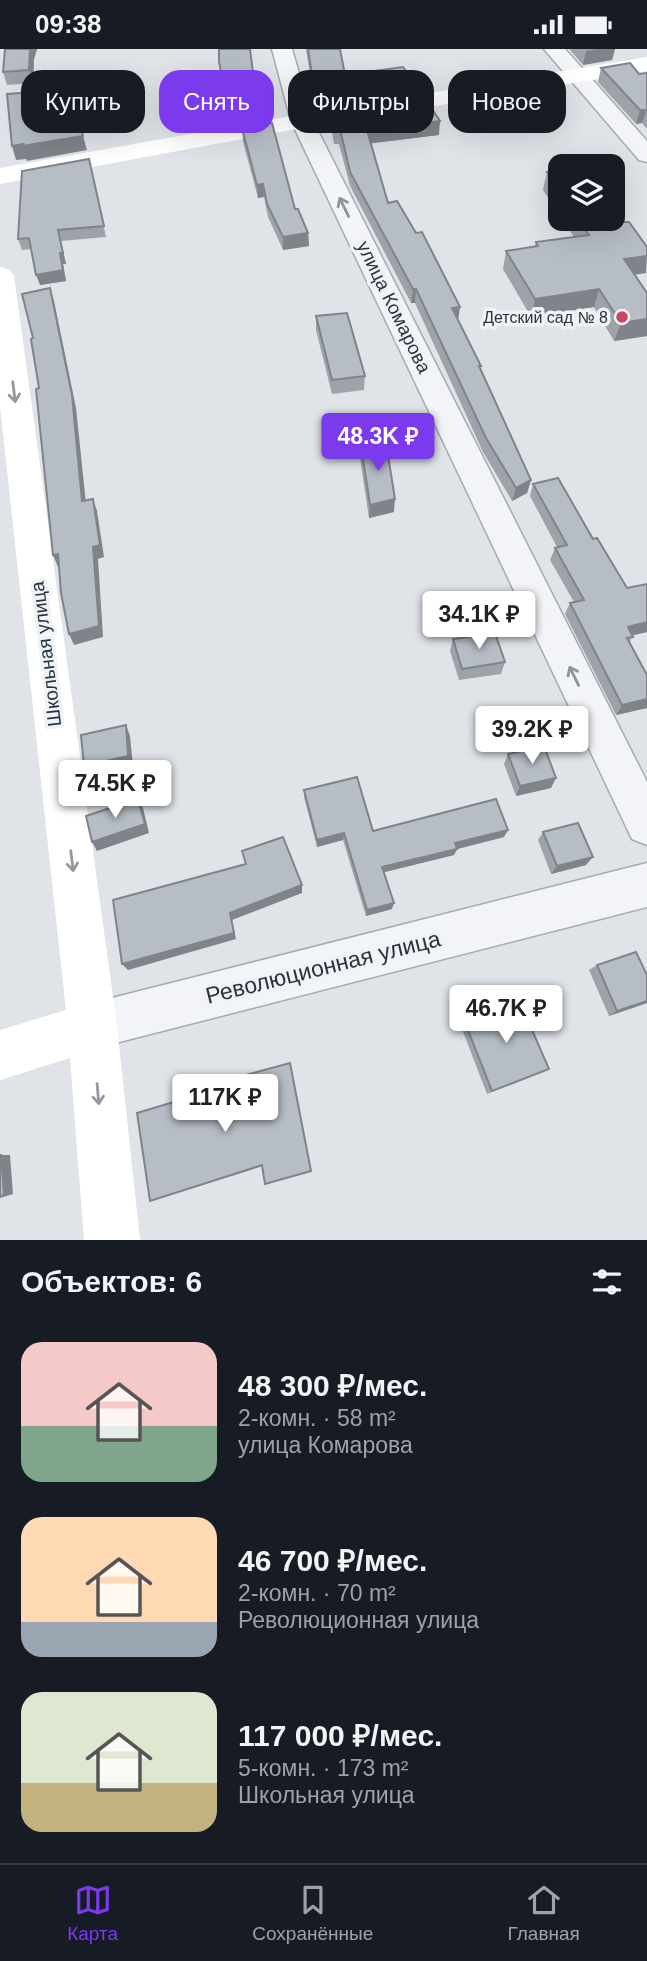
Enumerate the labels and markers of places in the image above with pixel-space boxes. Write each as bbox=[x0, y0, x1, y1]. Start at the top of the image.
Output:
place label: Детский сад № 8 bbox=[483, 309, 608, 326]
marker: Детский сад № 8 bbox=[614, 309, 630, 325]
pin: 48.3K ₽ bbox=[313, 413, 443, 473]
pin: 34.1K ₽ bbox=[414, 591, 544, 651]
pin: 39.2K ₽ bbox=[467, 707, 597, 766]
pin: 74.5K ₽ bbox=[50, 761, 180, 820]
pin: 46.7K ₽ bbox=[441, 985, 571, 1045]
pin: 117K ₽ bbox=[168, 1075, 282, 1134]

